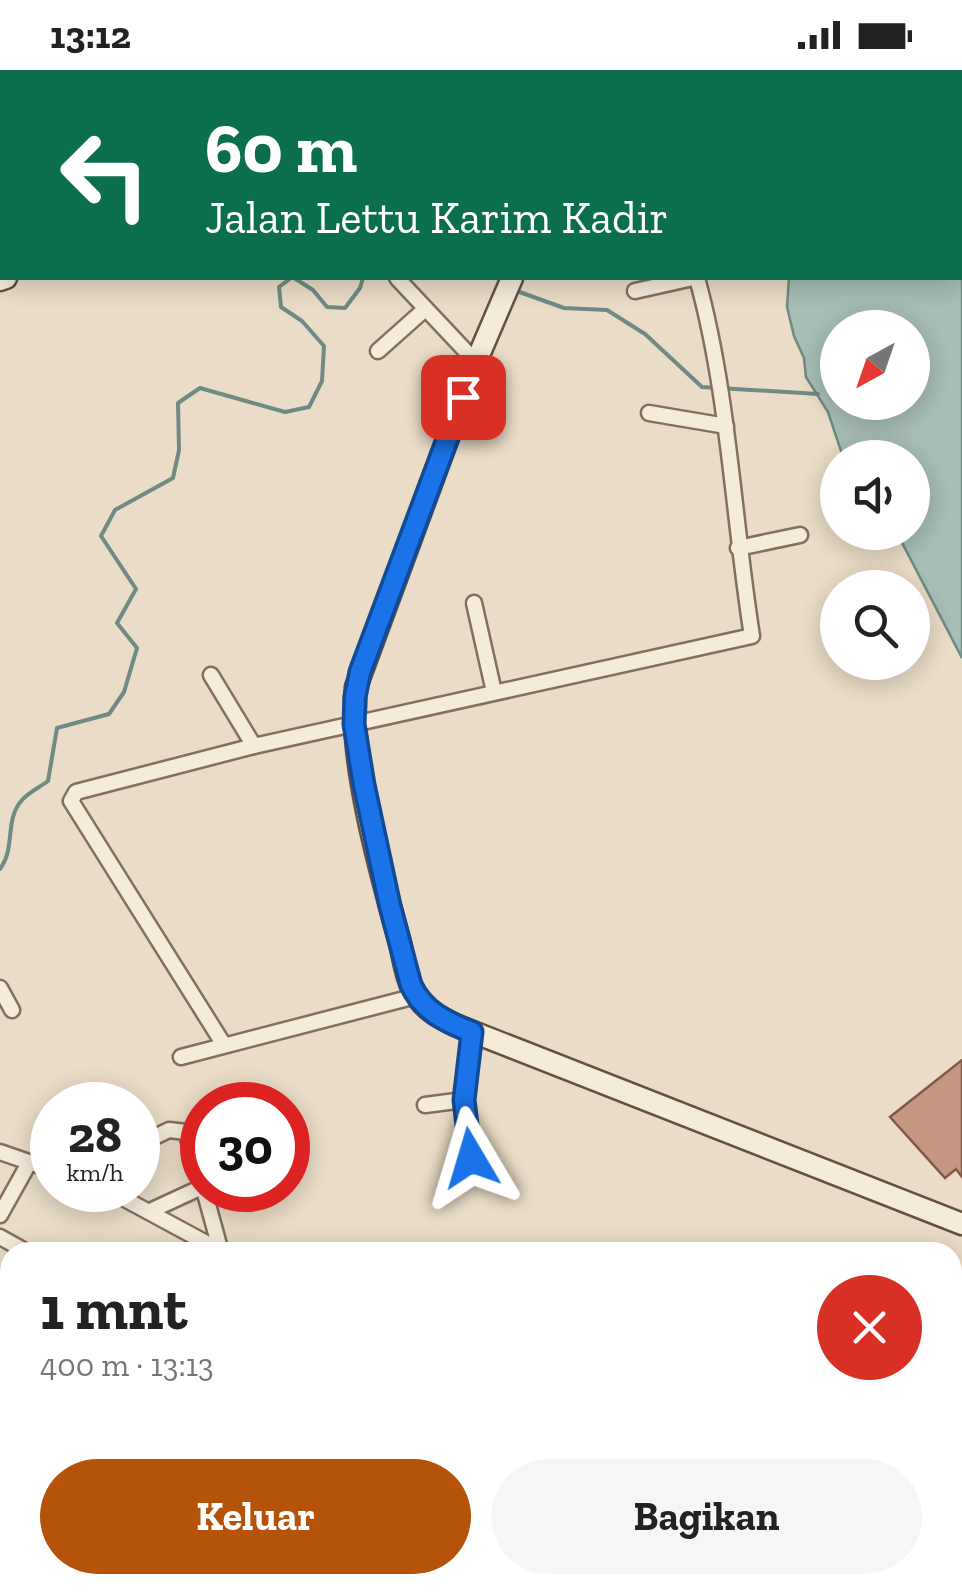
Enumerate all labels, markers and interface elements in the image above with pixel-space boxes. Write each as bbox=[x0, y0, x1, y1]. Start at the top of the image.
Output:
text: 13:12 bbox=[50, 12, 131, 58]
text: 60 m bbox=[205, 106, 357, 190]
icon: left bbox=[40, 110, 170, 240]
text: Jalan Lettu Karim Kadir bbox=[205, 191, 668, 245]
north arrow bbox=[820, 310, 930, 420]
map controls bbox=[820, 310, 930, 680]
pin bbox=[421, 355, 506, 440]
icon: arrive bbox=[436, 370, 491, 425]
button: sound bbox=[820, 440, 930, 550]
button: search bbox=[820, 570, 930, 680]
speed limit sign: 30 bbox=[180, 1082, 310, 1212]
text: 28 bbox=[68, 1105, 122, 1165]
position arrow bbox=[419, 1106, 523, 1210]
text: km/h bbox=[66, 1157, 124, 1187]
text: 1 mnt bbox=[40, 1272, 187, 1344]
button: close bbox=[817, 1275, 922, 1380]
text: 400 m · 13:13 bbox=[40, 1346, 214, 1384]
button: Keluar bbox=[40, 1459, 471, 1574]
button: Bagikan bbox=[491, 1459, 922, 1574]

